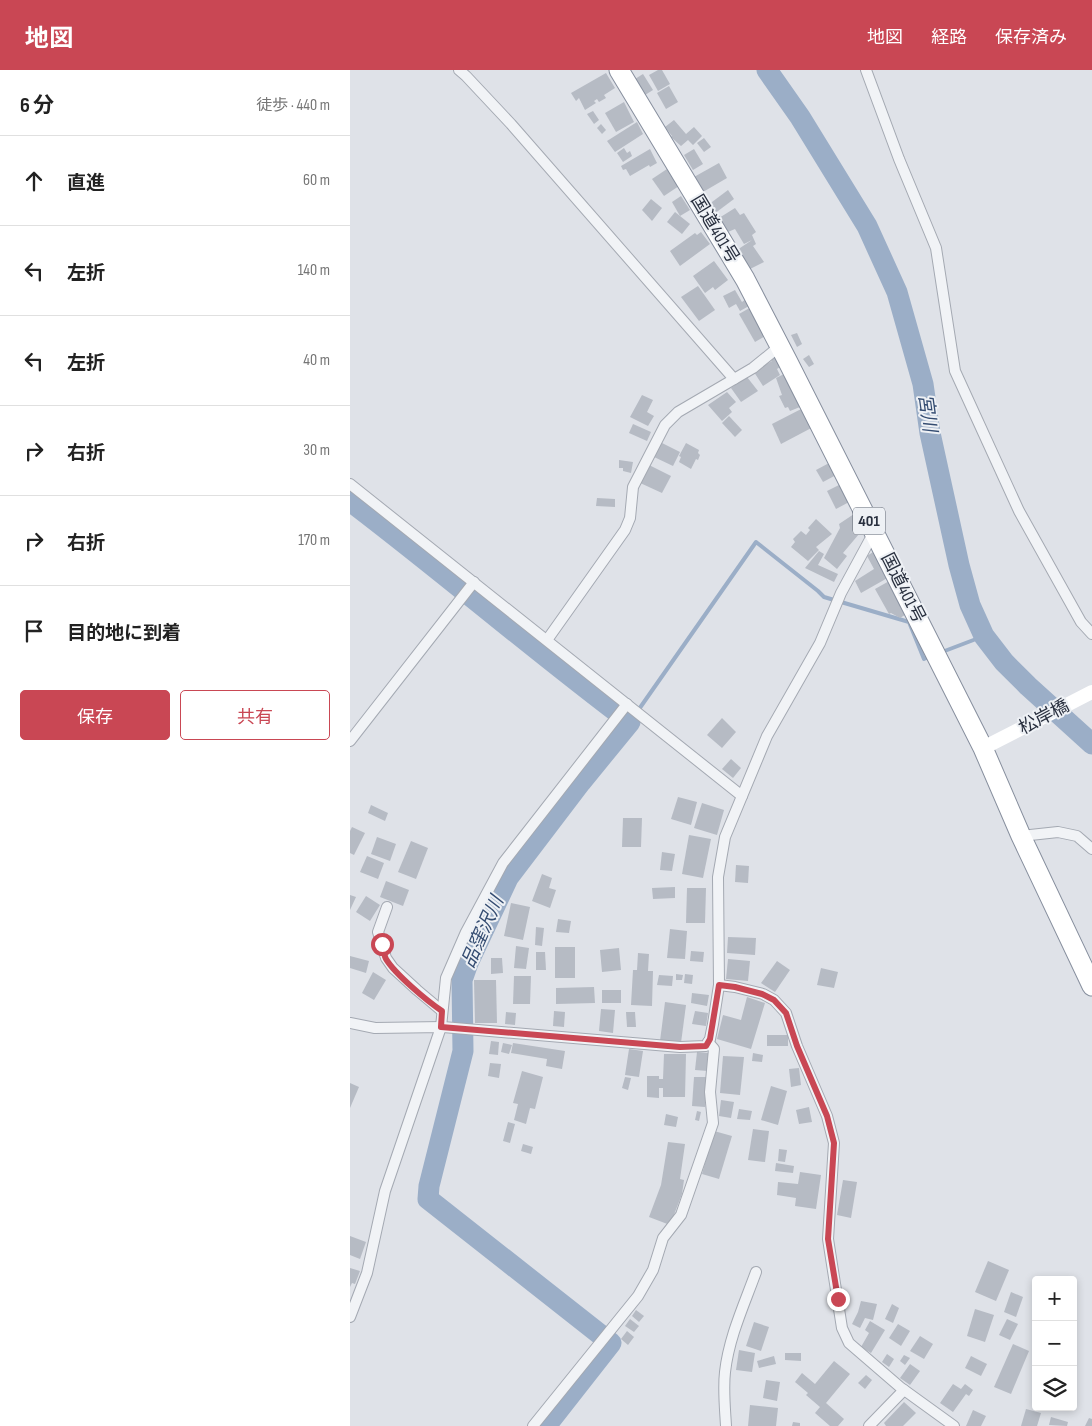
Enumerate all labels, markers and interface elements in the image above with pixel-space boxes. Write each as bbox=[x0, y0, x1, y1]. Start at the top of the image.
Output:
text: 地図 bbox=[25, 24, 73, 53]
text: 地図 bbox=[867, 27, 903, 48]
text: 経路 bbox=[931, 27, 967, 48]
text: 保存済み bbox=[995, 27, 1067, 48]
text: 6 分 bbox=[20, 93, 54, 118]
text: 徒歩 · 440 m bbox=[256, 96, 330, 115]
icon: ahead bbox=[20, 167, 48, 195]
text: 60 m bbox=[303, 171, 330, 190]
text: 直進 bbox=[67, 172, 105, 195]
street label: 国道401号 bbox=[686, 191, 744, 267]
icon: left bbox=[20, 257, 48, 285]
text: 140 m bbox=[298, 261, 330, 280]
text: 左折 bbox=[67, 262, 105, 285]
icon: left bbox=[20, 347, 48, 375]
text: 40 m bbox=[303, 351, 330, 370]
text: 左折 bbox=[67, 352, 105, 375]
water label: 宮川 bbox=[913, 393, 941, 435]
icon: right bbox=[20, 437, 48, 465]
text: 30 m bbox=[303, 441, 330, 460]
text: 右折 bbox=[67, 442, 105, 465]
road number: 401 bbox=[853, 508, 885, 534]
icon: right bbox=[20, 527, 48, 555]
text: 170 m bbox=[298, 531, 330, 550]
text: 右折 bbox=[67, 532, 105, 555]
street label: 国道401号 bbox=[876, 549, 930, 627]
icon: arrive bbox=[20, 617, 48, 645]
text: 目的地に到着 bbox=[67, 622, 181, 645]
button: 保存 bbox=[20, 690, 170, 740]
button: 共有 bbox=[180, 690, 330, 740]
street label: 松岸橋 bbox=[1015, 695, 1073, 739]
water label: 品窪沢川 bbox=[457, 891, 510, 971]
route start bbox=[371, 933, 394, 956]
map controls bbox=[1032, 1276, 1077, 1411]
button: + bbox=[1032, 1276, 1077, 1321]
route end bbox=[827, 1288, 850, 1311]
button: − bbox=[1032, 1321, 1077, 1366]
button: layers bbox=[1032, 1366, 1077, 1411]

